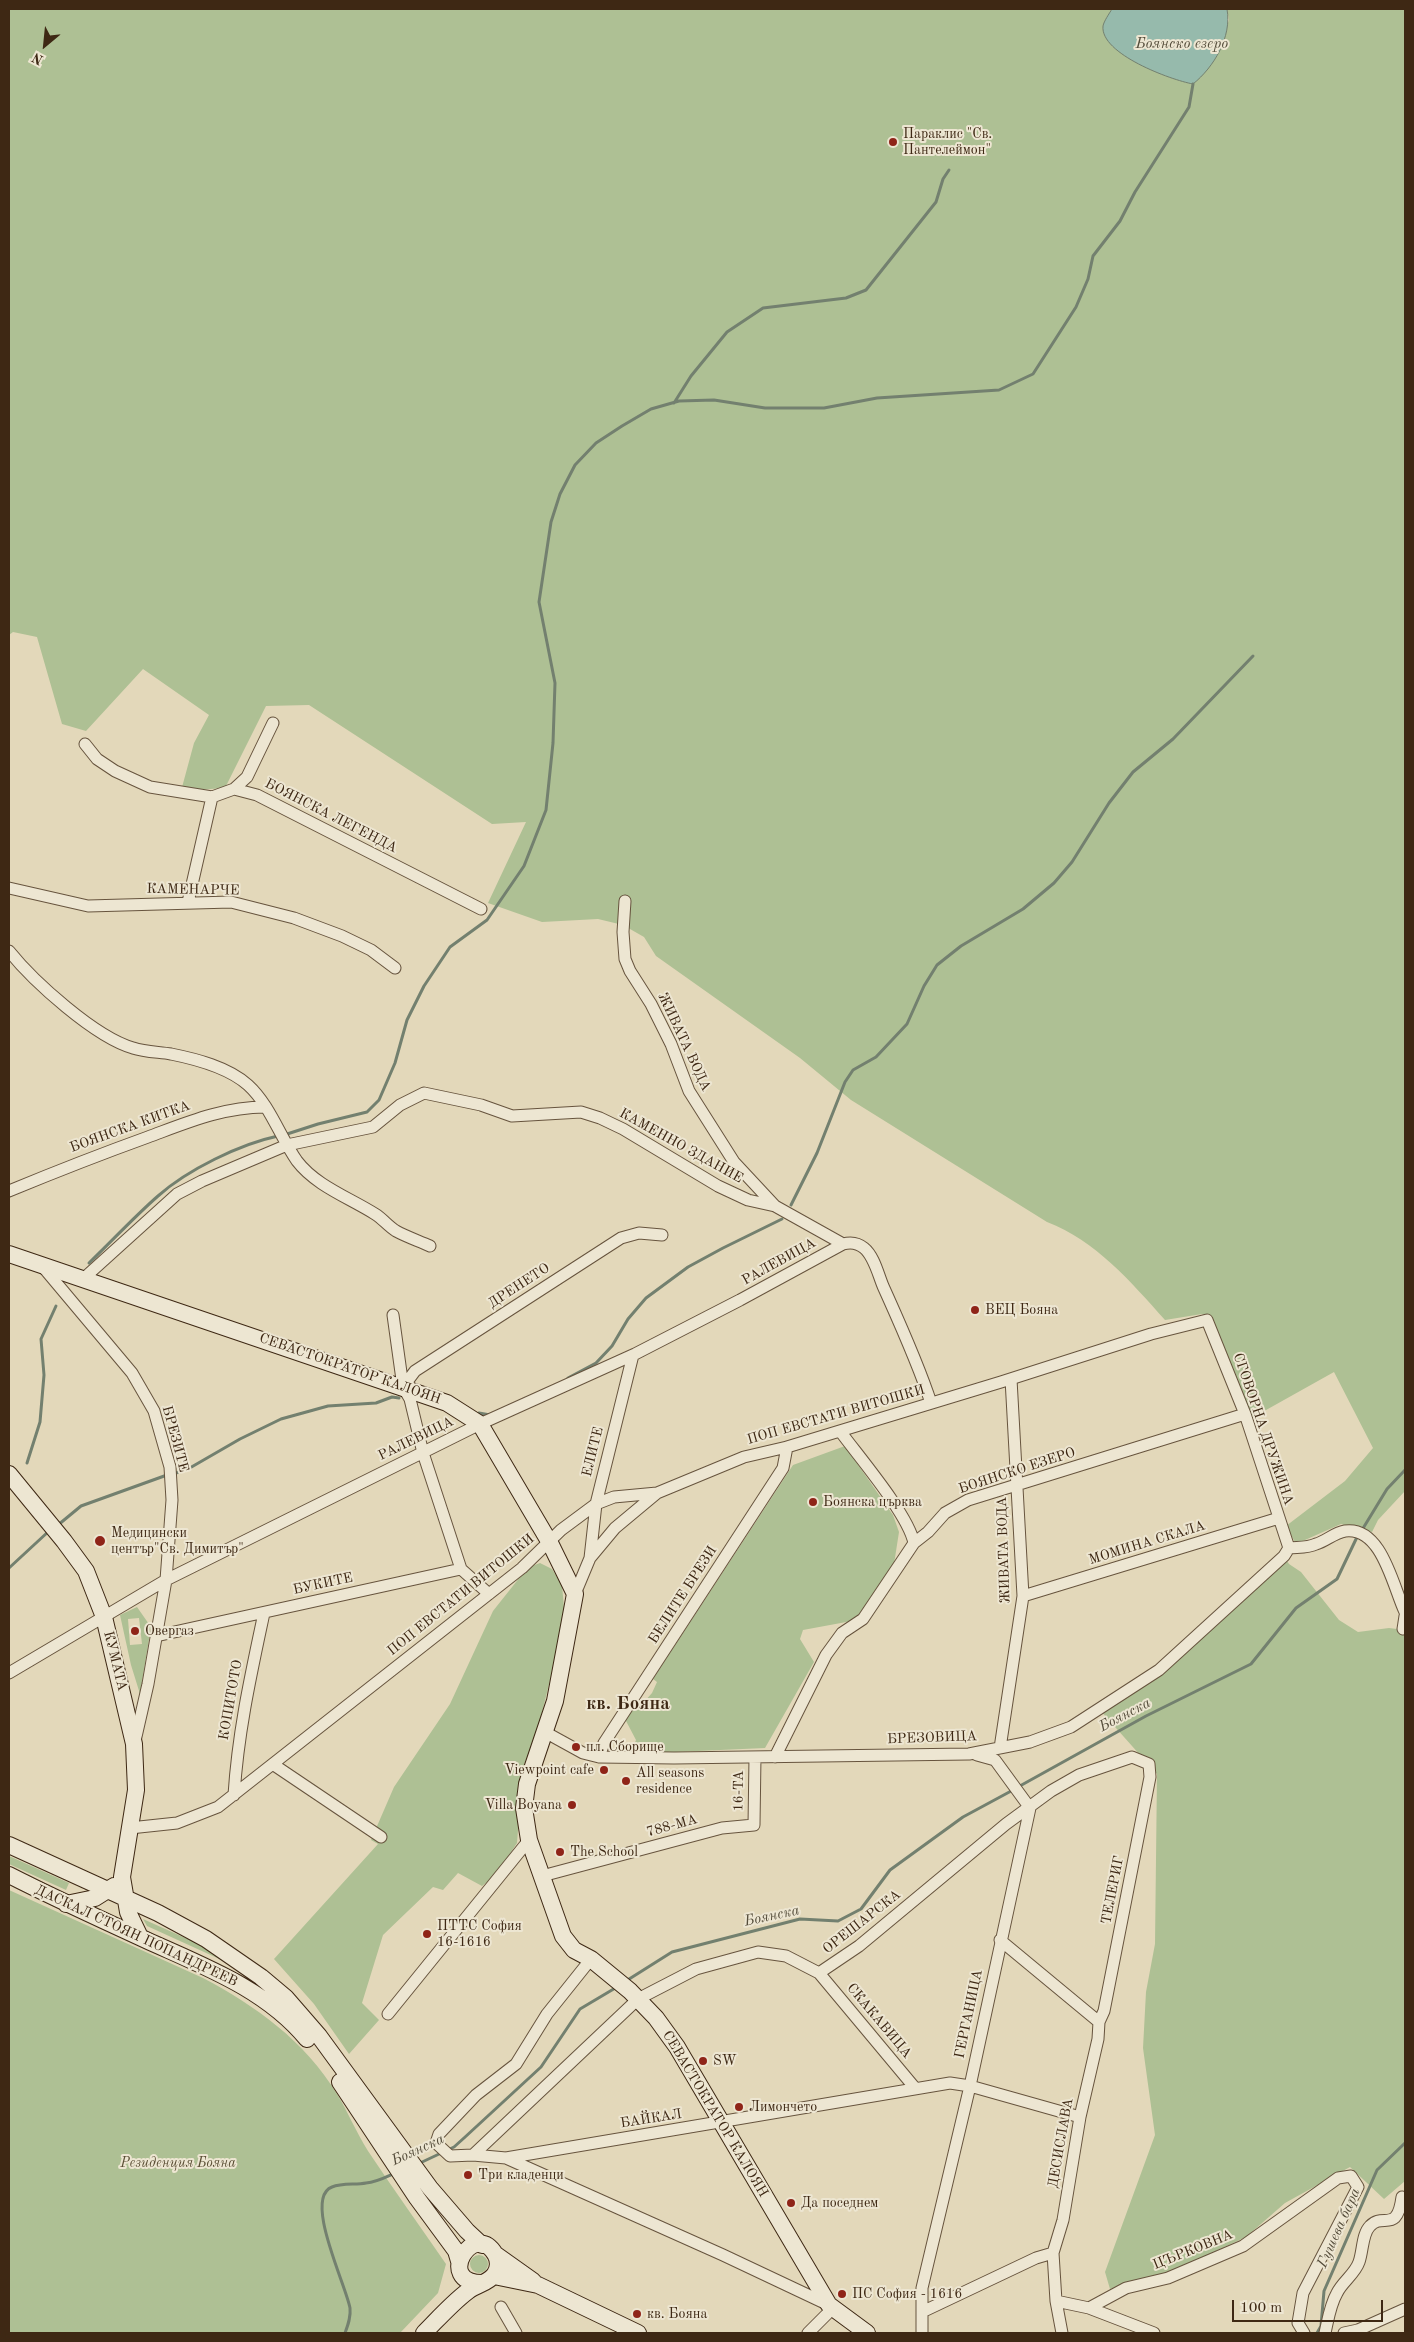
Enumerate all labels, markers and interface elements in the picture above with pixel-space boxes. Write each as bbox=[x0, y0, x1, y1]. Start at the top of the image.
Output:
north arrow bbox=[20, 20, 70, 70]
water label: Боянско езеро bbox=[1136, 35, 1228, 53]
text: N bbox=[30, 50, 46, 67]
place label: Параклис "Св. Пантелеймон" bbox=[903, 126, 992, 158]
marker: Параклис "Св. Пантелеймон" bbox=[887, 136, 899, 148]
street label: БОЯНСКА ЛЕГЕНДА bbox=[262, 775, 400, 857]
street label: КАМЕНАРЧЕ bbox=[146, 881, 240, 899]
street label: ЖИВАТА ВОДА bbox=[654, 990, 714, 1094]
street label: БОЯНСКА КИТКА bbox=[68, 1097, 192, 1157]
street label: КАМЕННО ЗДАНИЕ bbox=[616, 1105, 746, 1187]
street label: РАЛЕВИЦА bbox=[739, 1235, 819, 1289]
street label: ДРЕНЕТО bbox=[485, 1260, 553, 1312]
place label: ВЕЦ Бояна bbox=[985, 1302, 1058, 1318]
marker: ВЕЦ Бояна bbox=[969, 1304, 981, 1316]
street label: СЕВАСТОКРАТОР КАЛОЯН bbox=[257, 1330, 443, 1408]
street label: СГОВОРНА ДРУЖИНА bbox=[1229, 1351, 1297, 1507]
street label: ПОП ЕВСТАТИ ВИТОШКИ bbox=[745, 1382, 927, 1448]
street label: БРЕЗИТЕ bbox=[158, 1404, 192, 1474]
street label: РАЛЕВИЦА bbox=[376, 1414, 456, 1464]
street label: ЕЛИТЕ bbox=[579, 1425, 607, 1479]
street label: БОЯНСКО ЕЗЕРО bbox=[956, 1444, 1078, 1498]
place label: Боянска църква bbox=[823, 1494, 922, 1510]
marker: Боянска църква bbox=[807, 1496, 819, 1508]
street label: ЖИВАТА ВОДА bbox=[994, 1496, 1014, 1604]
street label: МОМИНА СКАЛА bbox=[1087, 1517, 1207, 1569]
place label: Медицински център"Св. Димитър" bbox=[111, 1525, 244, 1558]
street label: ПОП ЕВСТАТИ ВИТОШКИ bbox=[384, 1531, 538, 1659]
marker: Медицински център"Св. Димитър" bbox=[93, 1534, 107, 1548]
street label: БЕЛИТЕ БРЕЗИ bbox=[645, 1543, 721, 1647]
street label: БУКИТЕ bbox=[291, 1569, 355, 1599]
place label: Овергаз bbox=[145, 1623, 194, 1639]
marker: Овергаз bbox=[129, 1625, 141, 1637]
street label: КУМАТА bbox=[99, 1629, 131, 1693]
street label: КОПИТОТО bbox=[216, 1658, 246, 1742]
district label: кв. Бояна bbox=[586, 1693, 670, 1715]
water label: Боянска bbox=[1096, 1694, 1154, 1736]
street label: БРЕЗОВИЦА bbox=[887, 1728, 977, 1748]
place label: пл. Сборище bbox=[586, 1739, 664, 1755]
marker: пл. Сборище bbox=[570, 1741, 582, 1753]
place label: Viewpoint cafe bbox=[504, 1762, 594, 1778]
marker: Viewpoint cafe bbox=[598, 1764, 610, 1776]
place label: All seasons residence bbox=[636, 1765, 704, 1798]
street label: 16-ТА bbox=[730, 1770, 748, 1812]
marker: All seasons residence bbox=[620, 1775, 632, 1787]
place label: Villa Boyana bbox=[485, 1797, 562, 1813]
marker: Villa Boyana bbox=[566, 1799, 578, 1811]
street label: 788-МА bbox=[645, 1811, 699, 1841]
place label: The School bbox=[570, 1844, 638, 1860]
marker: The School bbox=[554, 1846, 566, 1858]
street label: ТЕЛЕРИГ bbox=[1098, 1854, 1128, 1926]
street label: ДАСКАЛ СТОЯН ПОПАНДРЕЕВ bbox=[32, 1881, 240, 1991]
street label: ОРЕШАРСКА bbox=[820, 1886, 904, 1958]
water label: Боянска bbox=[743, 1901, 801, 1931]
place label: ПТТС София 16-1616 bbox=[437, 1918, 522, 1950]
marker: ПТТС София 16-1616 bbox=[421, 1928, 433, 1940]
street label: ГЕРГАНИЦА bbox=[951, 1968, 987, 2060]
street label: СКАКАВИЦА bbox=[843, 1980, 915, 2062]
street label: СЕВАСТОКРАТОР КАЛОЯН bbox=[659, 2028, 771, 2200]
place label: SW bbox=[713, 2053, 737, 2069]
marker: SW bbox=[697, 2055, 709, 2067]
street label: ДЕСИСЛАВА bbox=[1045, 2097, 1077, 2189]
place label: Лимончето bbox=[749, 2099, 817, 2115]
marker: Лимончето bbox=[733, 2101, 745, 2113]
street label: БАЙКАЛ bbox=[619, 2106, 683, 2132]
water label: Боянска bbox=[389, 2130, 447, 2170]
park label: Резиденция Бояна bbox=[120, 2155, 236, 2171]
place label: Три кладенци bbox=[478, 2167, 564, 2183]
marker: Три кладенци bbox=[462, 2169, 474, 2181]
water label: Гушева бара bbox=[1313, 2185, 1365, 2271]
place label: Да поседнем bbox=[801, 2195, 878, 2211]
marker: Да поседнем bbox=[785, 2197, 797, 2209]
street label: ЦЪРКОВНА bbox=[1150, 2226, 1236, 2274]
place label: ПС София - 1616 bbox=[852, 2286, 962, 2302]
marker: ПС София - 1616 bbox=[836, 2288, 848, 2300]
scale bar bbox=[1234, 2290, 1385, 2322]
text: 100 m bbox=[1240, 2301, 1282, 2316]
place label: кв. Бояна bbox=[647, 2306, 707, 2322]
marker: кв. Бояна bbox=[631, 2308, 643, 2320]

